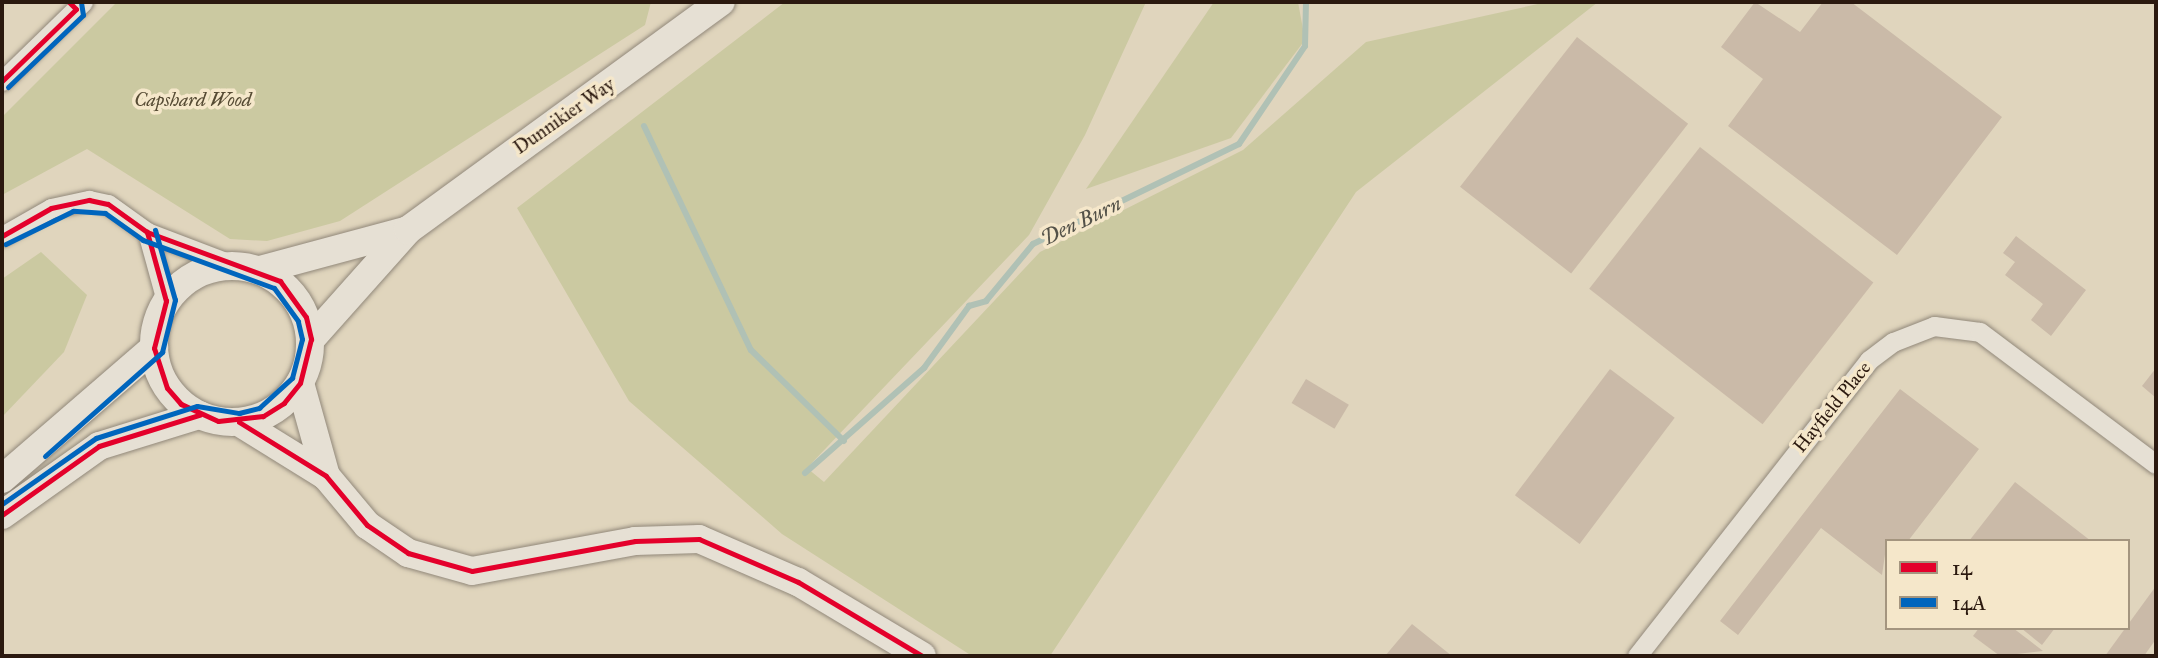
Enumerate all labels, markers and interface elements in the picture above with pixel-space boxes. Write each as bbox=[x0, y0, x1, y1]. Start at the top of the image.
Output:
street label: Dunnikier Way bbox=[509, 73, 619, 159]
park label: Capshard Wood bbox=[134, 89, 252, 111]
water label: Den Burn bbox=[1037, 191, 1125, 251]
street label: Hayfield Place bbox=[1788, 357, 1876, 457]
legend bbox=[1885, 539, 2130, 630]
text: 14 bbox=[1952, 555, 1972, 581]
text: 14A bbox=[1952, 590, 1986, 616]

